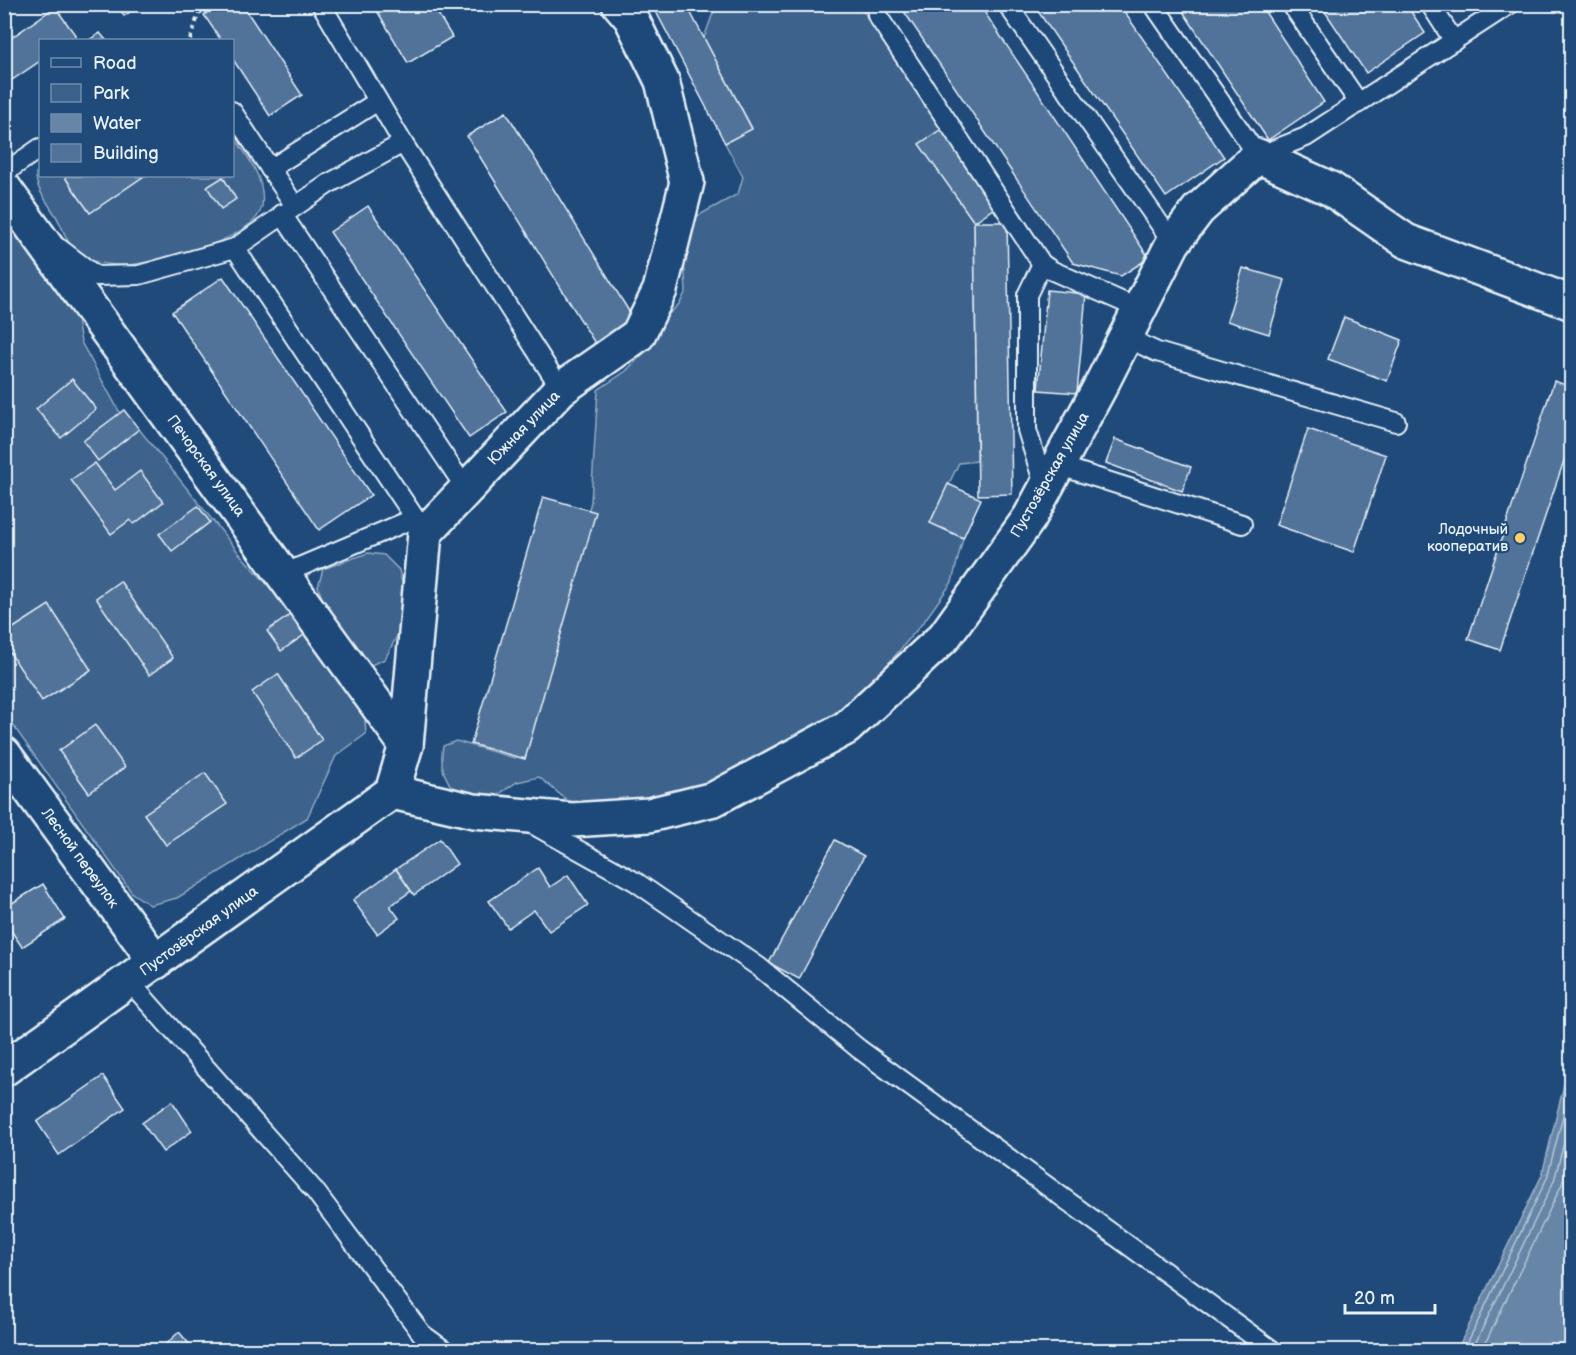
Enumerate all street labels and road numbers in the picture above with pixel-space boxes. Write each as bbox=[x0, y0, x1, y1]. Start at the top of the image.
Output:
street label: Южная улица bbox=[484, 387, 564, 469]
street label: Пустозёрская улица bbox=[1006, 409, 1094, 541]
street label: Печорская улица bbox=[163, 411, 249, 521]
street label: Лесной переулок bbox=[37, 803, 123, 912]
street label: Пустозёрская улица bbox=[136, 882, 262, 980]

